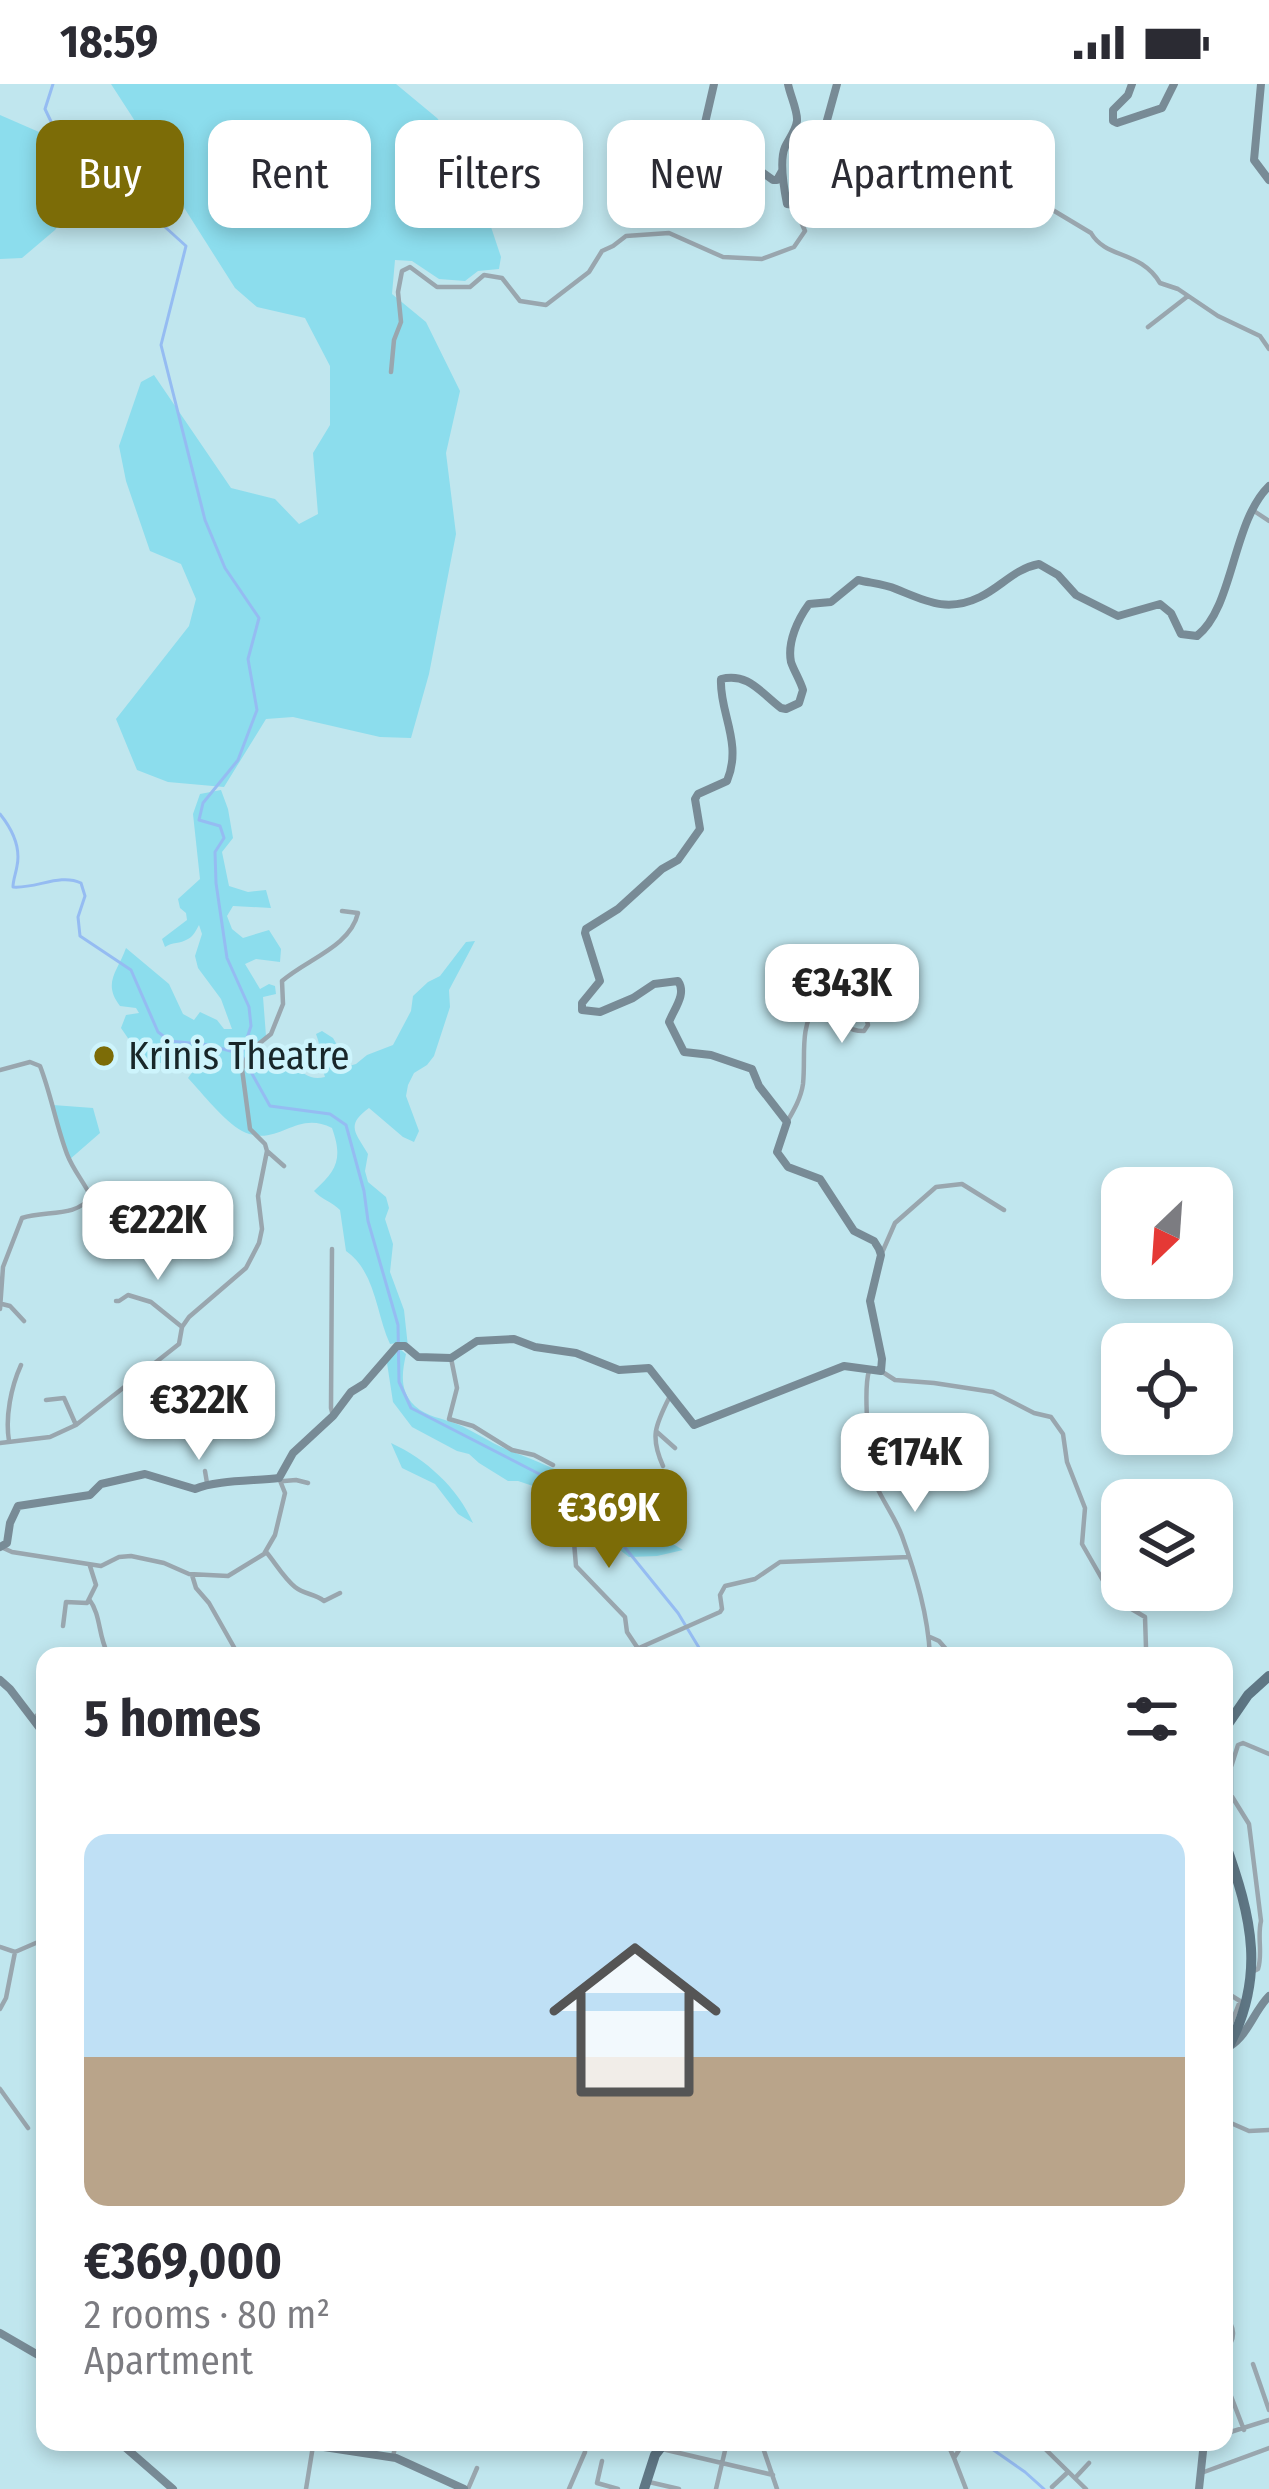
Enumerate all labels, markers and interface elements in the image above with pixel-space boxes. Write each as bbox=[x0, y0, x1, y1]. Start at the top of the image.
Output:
text: 18:59 bbox=[60, 15, 158, 69]
chip: Buy bbox=[36, 120, 184, 228]
chip: Rent bbox=[208, 120, 371, 228]
chip: Filters bbox=[395, 120, 583, 228]
chip: New bbox=[607, 120, 765, 228]
chip: Apartment bbox=[789, 120, 1055, 228]
pin: €343K bbox=[758, 944, 926, 1046]
text: €343K bbox=[792, 960, 892, 1006]
place label: Krinis Theatre bbox=[128, 1033, 349, 1079]
marker: Krinis Theatre bbox=[91, 1043, 117, 1069]
north arrow bbox=[1101, 1167, 1233, 1299]
map controls bbox=[1101, 1167, 1233, 1611]
pin: €222K bbox=[74, 1181, 242, 1283]
text: €222K bbox=[109, 1197, 207, 1243]
button: locate bbox=[1101, 1323, 1233, 1455]
pin: €322K bbox=[115, 1361, 283, 1463]
text: €322K bbox=[150, 1377, 248, 1423]
pin: €174K bbox=[831, 1413, 999, 1515]
text: €174K bbox=[868, 1429, 962, 1475]
pin: €369K bbox=[525, 1469, 693, 1571]
button: layers bbox=[1101, 1479, 1233, 1611]
text: €369K bbox=[558, 1485, 660, 1531]
icon: filters bbox=[1119, 1686, 1185, 1752]
text: 5 homes bbox=[84, 1688, 261, 1750]
icon: home bbox=[527, 1912, 743, 2128]
text: €369,000 bbox=[84, 2230, 282, 2292]
text: 2 rooms · 80 m² bbox=[84, 2292, 330, 2338]
text: Apartment bbox=[84, 2338, 253, 2384]

